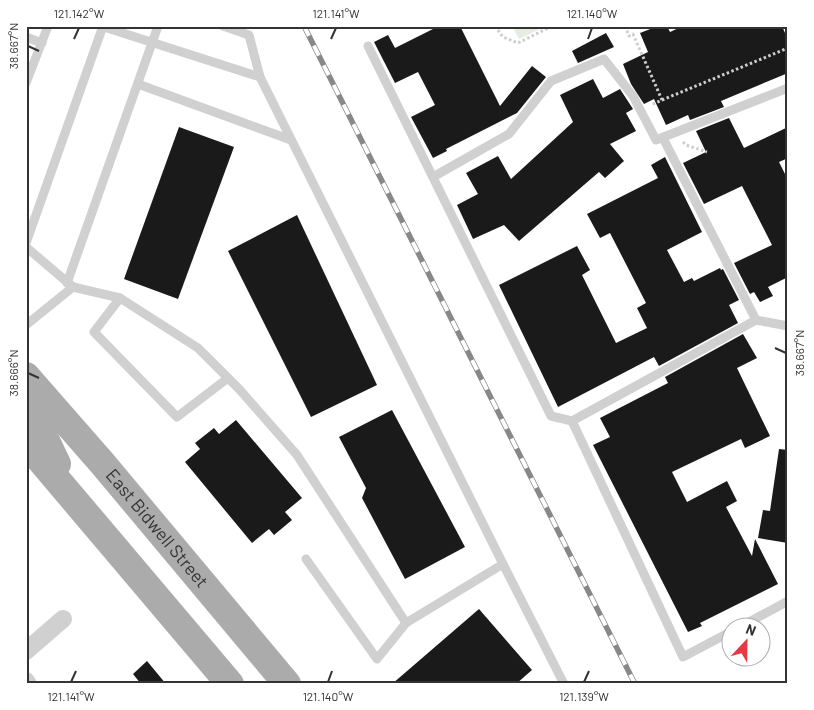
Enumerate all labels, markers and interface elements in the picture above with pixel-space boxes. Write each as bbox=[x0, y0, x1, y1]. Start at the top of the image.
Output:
text: 121.142°W bbox=[54, 6, 105, 20]
text: 121.141°W bbox=[312, 6, 360, 20]
text: 121.140°W bbox=[567, 6, 618, 20]
text: 38.667°N bbox=[6, 23, 20, 69]
text: 38.667°N bbox=[792, 330, 806, 376]
text: 38.666°N bbox=[6, 350, 20, 397]
street label: East Bidwell Street bbox=[102, 464, 214, 592]
north arrow bbox=[722, 618, 772, 668]
text: N bbox=[744, 620, 759, 639]
text: 121.141°W bbox=[47, 689, 95, 703]
text: 121.140°W bbox=[303, 689, 354, 703]
text: 121.139°W bbox=[559, 689, 609, 703]

